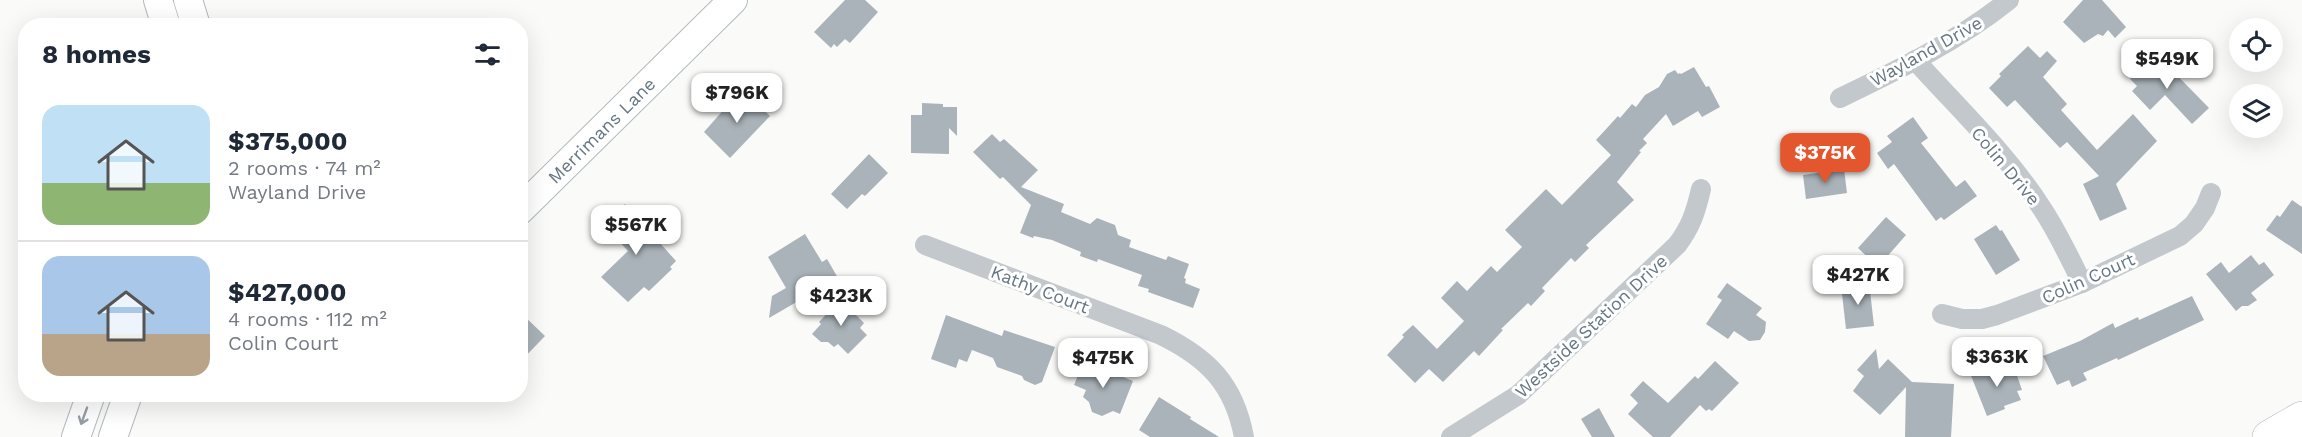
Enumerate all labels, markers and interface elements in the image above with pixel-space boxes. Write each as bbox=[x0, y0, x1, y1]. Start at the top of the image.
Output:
street label: Wayland Drive bbox=[1866, 12, 1986, 90]
map controls bbox=[2229, 18, 2283, 138]
button: locate bbox=[2229, 18, 2283, 72]
icon: filters bbox=[471, 38, 504, 71]
text: 8 homes bbox=[42, 39, 151, 69]
pin: $549K bbox=[2125, 39, 2209, 90]
text: $549K bbox=[2135, 46, 2199, 70]
street label: Merrimans Lane bbox=[543, 73, 659, 187]
pin: $796K bbox=[695, 73, 779, 124]
text: $796K bbox=[705, 80, 769, 104]
button: layers bbox=[2229, 84, 2283, 138]
street label: Colin Drive bbox=[1967, 123, 2045, 209]
text: $375,000 bbox=[228, 126, 348, 156]
icon: home bbox=[90, 129, 162, 201]
pin: $375K bbox=[1783, 133, 1867, 184]
text: $375K bbox=[1794, 140, 1856, 164]
text: 2 rooms · 74 m² bbox=[228, 156, 381, 180]
text: Wayland Drive bbox=[228, 180, 366, 204]
pin: $567K bbox=[594, 205, 678, 256]
text: $567K bbox=[605, 212, 667, 236]
street label: Colin Court bbox=[2038, 248, 2138, 308]
street label: Westside Station Drive bbox=[1511, 250, 1671, 402]
pin: $427K bbox=[1816, 255, 1900, 306]
street label: Kathy Court bbox=[988, 261, 1092, 317]
text: $427K bbox=[1826, 262, 1890, 286]
pin: $423K bbox=[799, 276, 883, 327]
text: $427,000 bbox=[228, 277, 346, 307]
icon: home bbox=[90, 280, 162, 352]
text: $423K bbox=[809, 283, 873, 307]
text: 4 rooms · 112 m² bbox=[228, 307, 387, 331]
text: Colin Court bbox=[228, 331, 338, 355]
pin: $363K bbox=[1955, 337, 2039, 388]
pin: $475K bbox=[1061, 338, 1145, 389]
text: $363K bbox=[1966, 344, 2028, 368]
text: $475K bbox=[1072, 345, 1134, 369]
one-way arrow bbox=[77, 406, 88, 425]

